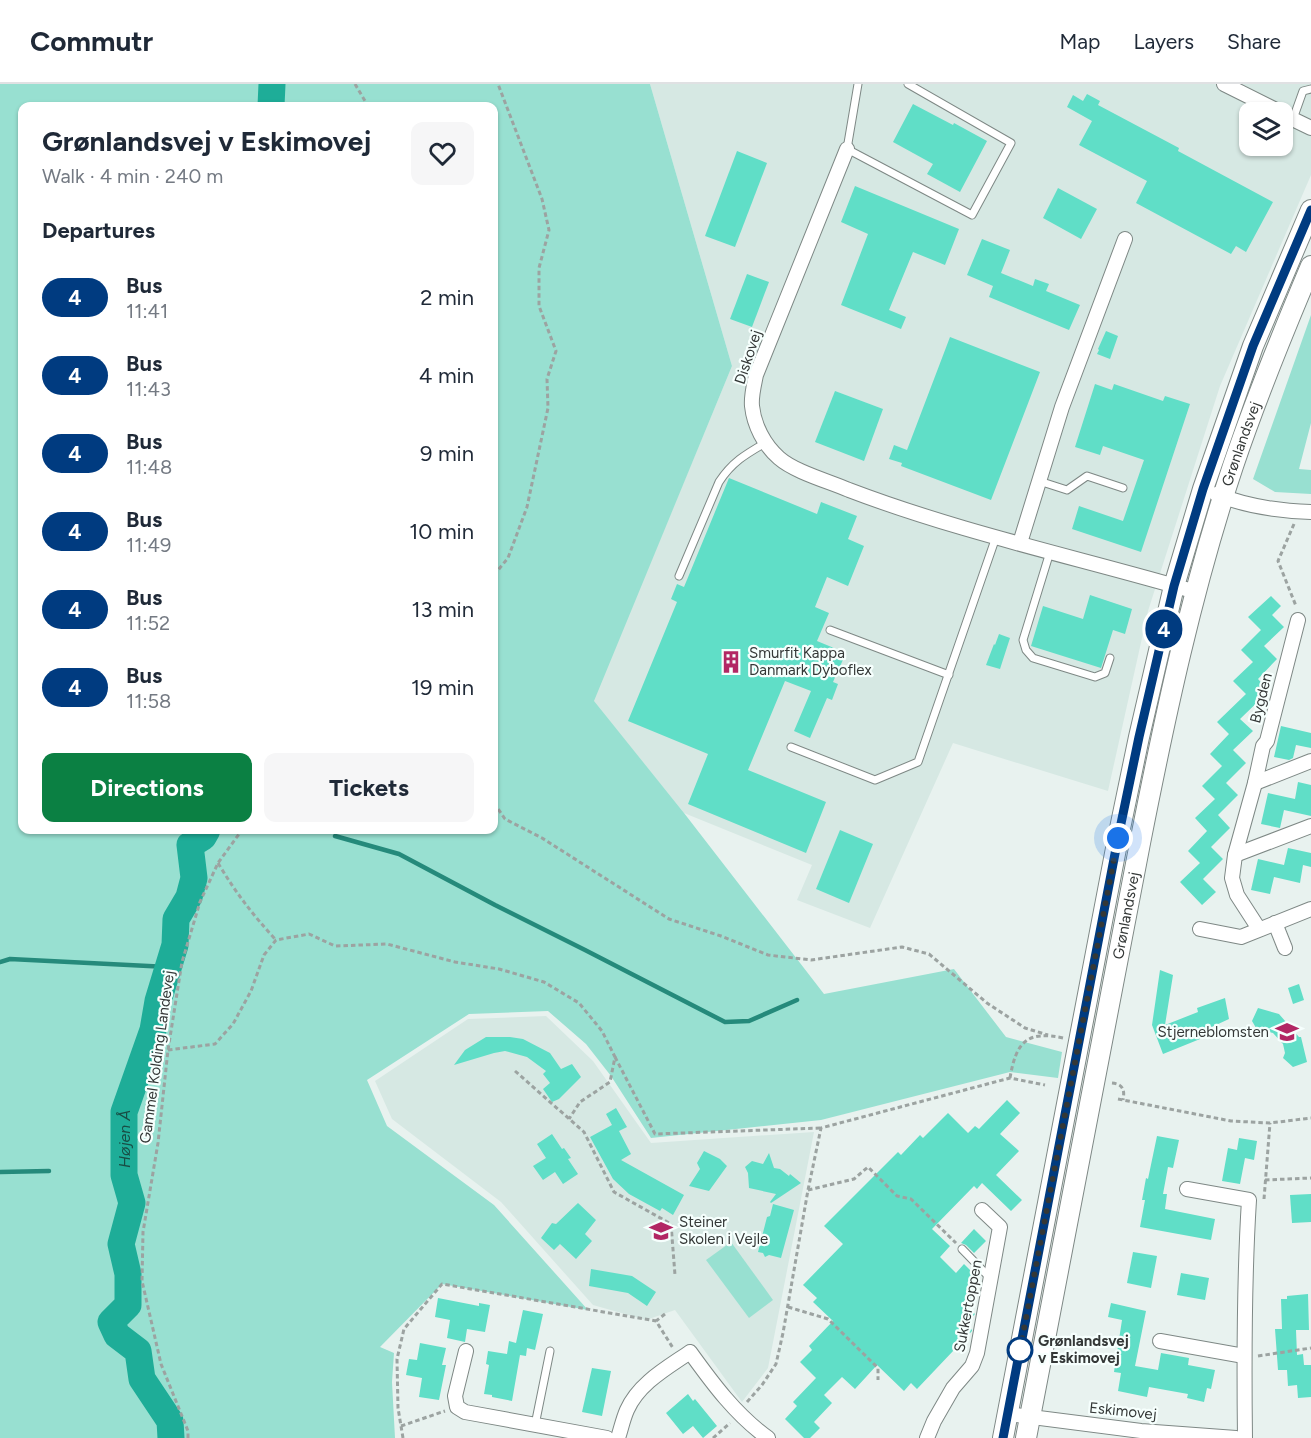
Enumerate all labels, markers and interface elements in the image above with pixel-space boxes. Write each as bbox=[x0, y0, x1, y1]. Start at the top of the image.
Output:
text: Commutr bbox=[30, 24, 153, 58]
text: Map bbox=[1060, 29, 1100, 54]
text: Layers bbox=[1133, 29, 1194, 54]
text: Share bbox=[1227, 29, 1281, 54]
map controls bbox=[1239, 102, 1293, 156]
button: layers bbox=[1239, 102, 1293, 156]
button: heart bbox=[411, 122, 474, 185]
text: Grønlandsvej v Eskimovej bbox=[42, 124, 371, 158]
text: Walk · 4 min · 240 m bbox=[42, 164, 223, 188]
text: Departures bbox=[42, 217, 155, 244]
text: Bus bbox=[126, 272, 162, 299]
text: 2 min bbox=[420, 284, 474, 311]
text: 4 bbox=[68, 285, 82, 310]
text: 11:41 bbox=[126, 299, 168, 323]
street label: Diskovej bbox=[731, 327, 765, 387]
text: Bus bbox=[126, 350, 162, 377]
text: 4 min bbox=[419, 362, 474, 389]
text: 4 bbox=[68, 363, 82, 388]
text: 11:43 bbox=[126, 377, 171, 401]
street label: Grønlandsvej bbox=[1218, 399, 1264, 488]
text: Bus bbox=[126, 428, 162, 455]
text: 9 min bbox=[420, 440, 474, 467]
text: 4 bbox=[68, 441, 82, 466]
text: 11:48 bbox=[126, 455, 172, 479]
text: Bus bbox=[126, 506, 162, 533]
text: 10 min bbox=[409, 518, 474, 545]
text: 4 bbox=[68, 519, 82, 544]
text: 11:49 bbox=[126, 533, 171, 557]
text: Bus bbox=[126, 584, 162, 611]
text: 13 min bbox=[411, 596, 474, 623]
text: 4 bbox=[68, 597, 82, 622]
line badge: 4 bbox=[1144, 610, 1184, 648]
text: 11:52 bbox=[126, 611, 170, 635]
text: 4 bbox=[1157, 617, 1171, 642]
place label: Smurfit Kappa Danmark Dyboflex bbox=[749, 644, 872, 679]
building icon: Smurfit Kappa Danmark Dyboflex bbox=[718, 649, 744, 675]
text: Bus bbox=[126, 662, 162, 689]
street label: Bygden bbox=[1246, 671, 1276, 725]
text: 19 min bbox=[411, 674, 474, 701]
text: 4 bbox=[68, 675, 82, 700]
text: 11:58 bbox=[126, 689, 171, 713]
button: Directions bbox=[42, 753, 252, 822]
button: Tickets bbox=[264, 753, 474, 822]
your location bbox=[1103, 823, 1133, 853]
street label: Grønlandsvej bbox=[1109, 870, 1143, 961]
street label: Gammel Kolding Landevej bbox=[136, 969, 178, 1145]
school or university icon: Stjerneblomsten bbox=[1274, 1019, 1300, 1045]
place label: Stjerneblomsten bbox=[1158, 1023, 1269, 1041]
water label: Højen Å bbox=[115, 1110, 134, 1168]
place label: Steiner Skolen i Vejle bbox=[679, 1213, 768, 1248]
school or university icon: Steiner Skolen i Vejle bbox=[648, 1218, 674, 1244]
street label: Sukkertoppen bbox=[950, 1258, 986, 1354]
place label: Grønlandsvej v Eskimovej bbox=[1038, 1332, 1129, 1367]
marker: Grønlandsvej v Eskimovej bbox=[1007, 1337, 1033, 1363]
street label: Eskimovej bbox=[1088, 1399, 1158, 1423]

